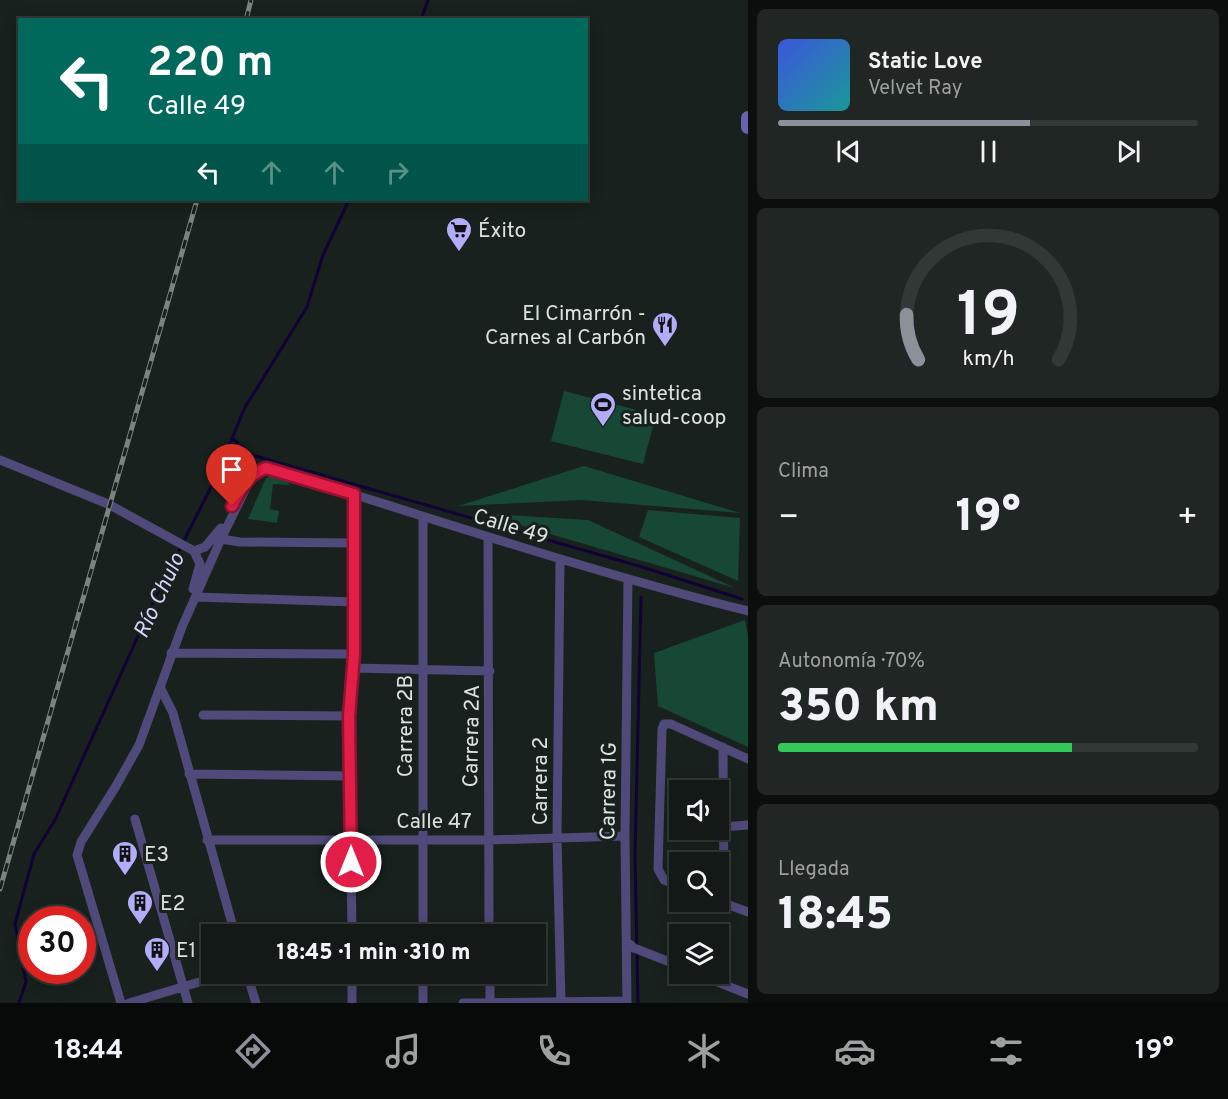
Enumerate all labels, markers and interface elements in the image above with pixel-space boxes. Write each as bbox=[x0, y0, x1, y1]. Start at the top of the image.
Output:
text: 220 m bbox=[147, 38, 273, 91]
icon: left bbox=[48, 42, 126, 120]
text: Static Love bbox=[868, 49, 982, 76]
text: Velvet Ray bbox=[868, 76, 962, 102]
text: Calle 49 bbox=[147, 90, 246, 124]
icon: previous bbox=[832, 135, 865, 168]
icon: pause bbox=[972, 135, 1005, 168]
icon: next bbox=[1112, 135, 1145, 168]
icon: left bbox=[192, 156, 225, 189]
icon: ahead bbox=[255, 156, 288, 189]
icon: ahead bbox=[318, 156, 351, 189]
icon: right bbox=[381, 156, 414, 189]
supermarket icon: Éxito bbox=[444, 215, 474, 253]
place label: Éxito bbox=[478, 217, 526, 245]
text: 19 bbox=[956, 279, 1020, 358]
place label: El Cimarrón - Carnes al Carbón bbox=[485, 301, 646, 352]
restaurant icon: El Cimarrón - Carnes al Carbón bbox=[650, 310, 680, 348]
text: km/h bbox=[962, 346, 1014, 373]
place label: sintetica salud-coop bbox=[622, 381, 726, 432]
sports icon: sintetica salud-coop bbox=[588, 390, 618, 428]
pin bbox=[206, 444, 257, 506]
icon: arrive bbox=[215, 453, 248, 486]
text: Clima bbox=[778, 459, 829, 485]
text: 19° bbox=[955, 490, 1021, 547]
text: − bbox=[778, 498, 799, 540]
text: + bbox=[1177, 498, 1198, 540]
street label: Calle 49 bbox=[470, 503, 551, 552]
water label: Río Chulo bbox=[129, 549, 192, 643]
text: Autonomía · 70% bbox=[778, 649, 925, 675]
street label: Carrera 2B bbox=[393, 675, 420, 777]
text: 350 km bbox=[778, 680, 939, 737]
street label: Carrera 2A bbox=[458, 684, 487, 788]
street label: Carrera 2 bbox=[528, 737, 555, 825]
street label: Carrera 1G bbox=[595, 742, 624, 840]
map controls bbox=[669, 780, 729, 984]
button: sound bbox=[669, 780, 729, 840]
street label: Calle 47 bbox=[396, 809, 472, 836]
position arrow bbox=[319, 830, 383, 894]
building icon: E3 bbox=[110, 839, 140, 877]
place label: E3 bbox=[144, 842, 169, 869]
button: search bbox=[669, 852, 729, 912]
text: Llegada bbox=[778, 857, 850, 883]
building icon: E2 bbox=[125, 888, 155, 926]
text: 18:45 bbox=[778, 888, 893, 945]
place label: E2 bbox=[160, 891, 185, 918]
speed limit sign: 30 bbox=[18, 906, 96, 984]
button: layers bbox=[669, 924, 729, 984]
building icon: E1 bbox=[142, 935, 172, 973]
place label: E1 bbox=[176, 938, 196, 965]
text: 18:45 · 1 min · 310 m bbox=[276, 940, 471, 967]
icon: directions bbox=[232, 1030, 274, 1072]
icon: music bbox=[382, 1030, 424, 1072]
icon: phone bbox=[533, 1030, 575, 1072]
icon: climate bbox=[683, 1030, 725, 1072]
icon: car bbox=[834, 1030, 876, 1072]
icon: filters bbox=[985, 1030, 1027, 1072]
text: 18:44 bbox=[54, 1034, 123, 1068]
text: 19° bbox=[1135, 1034, 1174, 1068]

